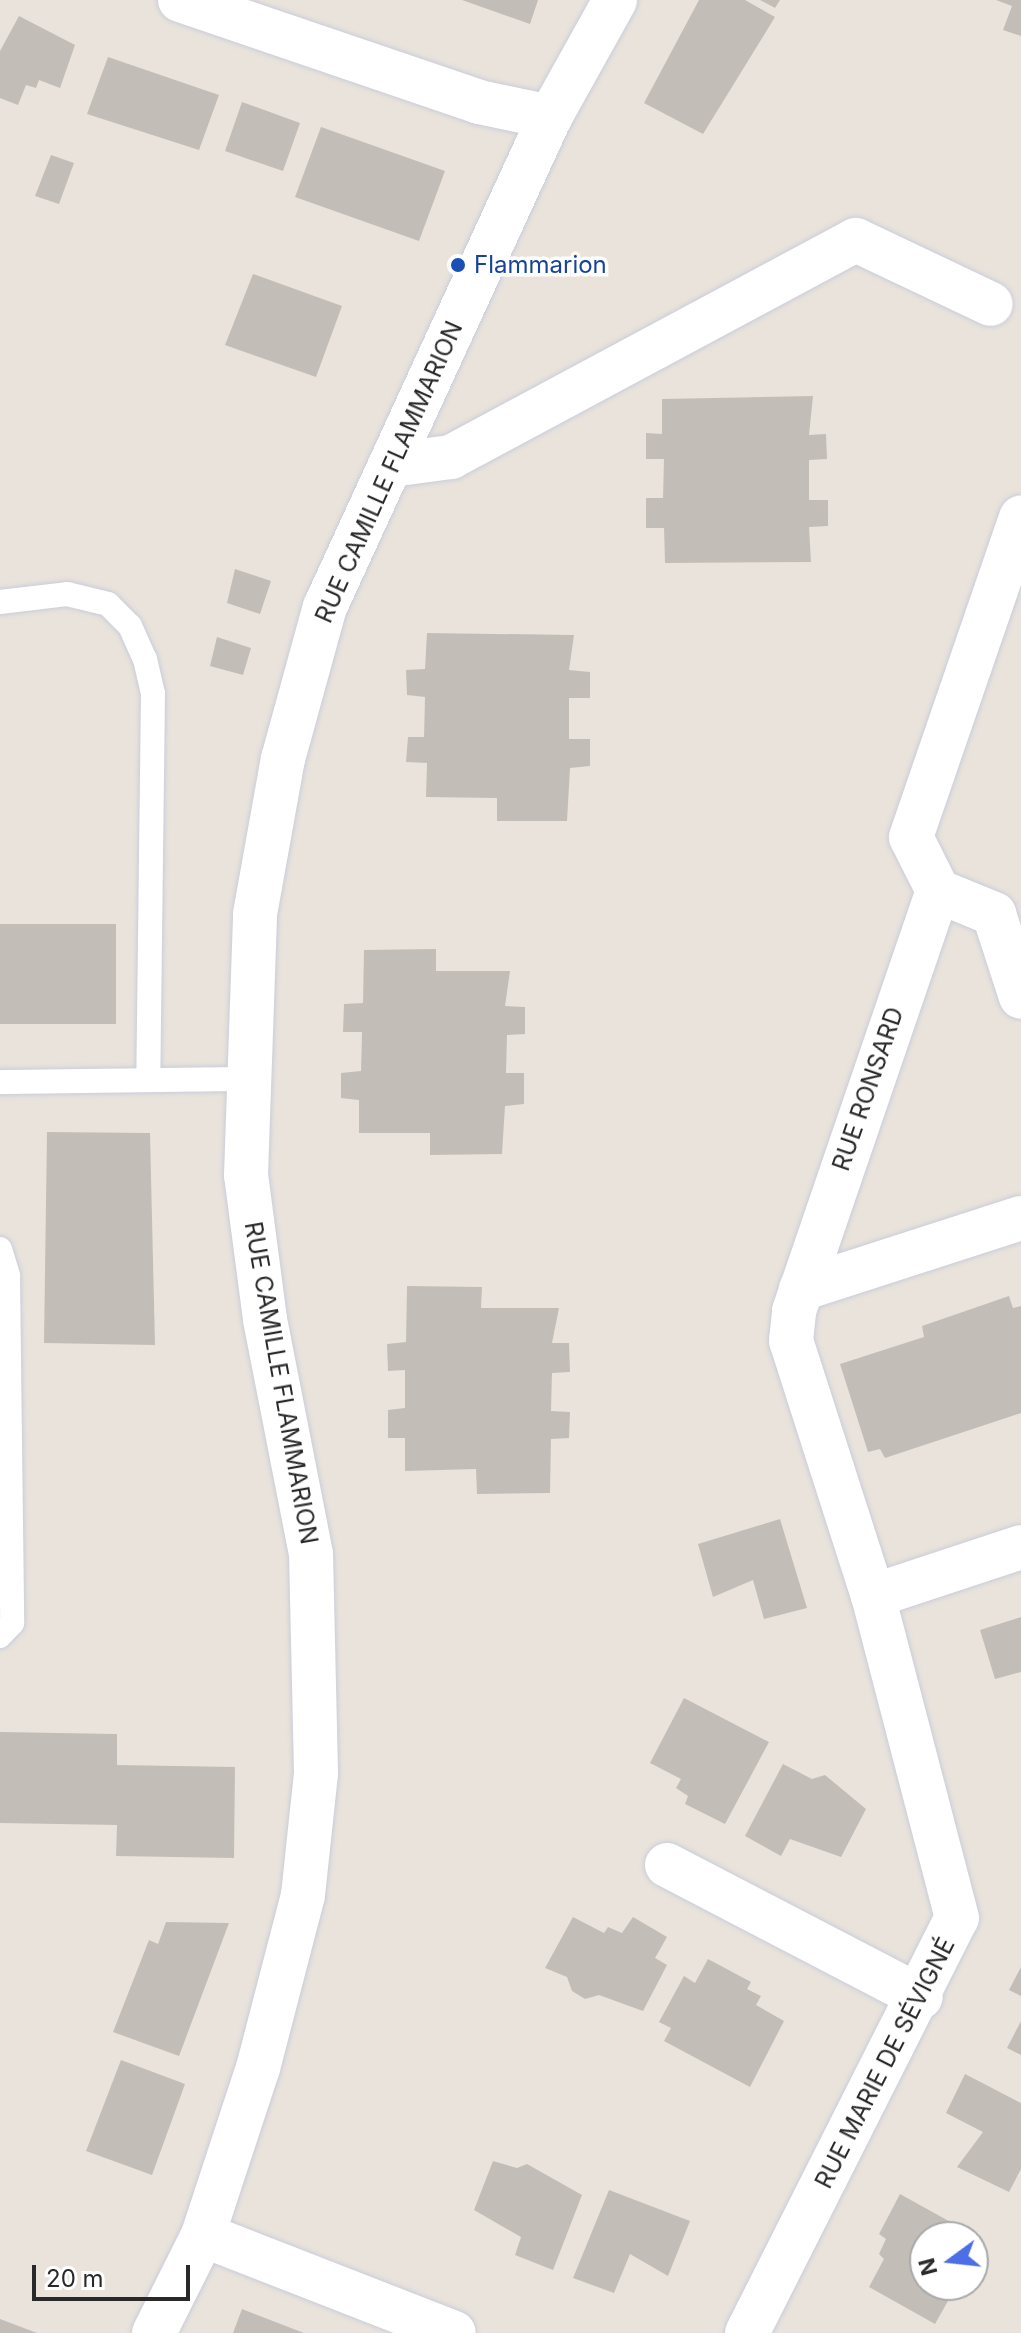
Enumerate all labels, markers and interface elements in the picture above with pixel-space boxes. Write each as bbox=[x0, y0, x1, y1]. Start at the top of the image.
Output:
place label: Flammarion bbox=[474, 251, 607, 279]
marker: Flammarion bbox=[449, 256, 467, 274]
street label: RUE CAMILLE FLAMMARION bbox=[309, 317, 469, 627]
street label: RUE RONSARD bbox=[827, 1003, 909, 1175]
street label: RUE CAMILLE FLAMMARION bbox=[238, 1219, 324, 1547]
street label: RUE MARIE DE SÉVIGNÉ bbox=[809, 1933, 961, 2193]
north arrow bbox=[909, 2221, 989, 2301]
scale bar bbox=[36, 2249, 194, 2299]
text: N bbox=[913, 2255, 942, 2278]
text: 20 m bbox=[46, 2264, 104, 2293]

